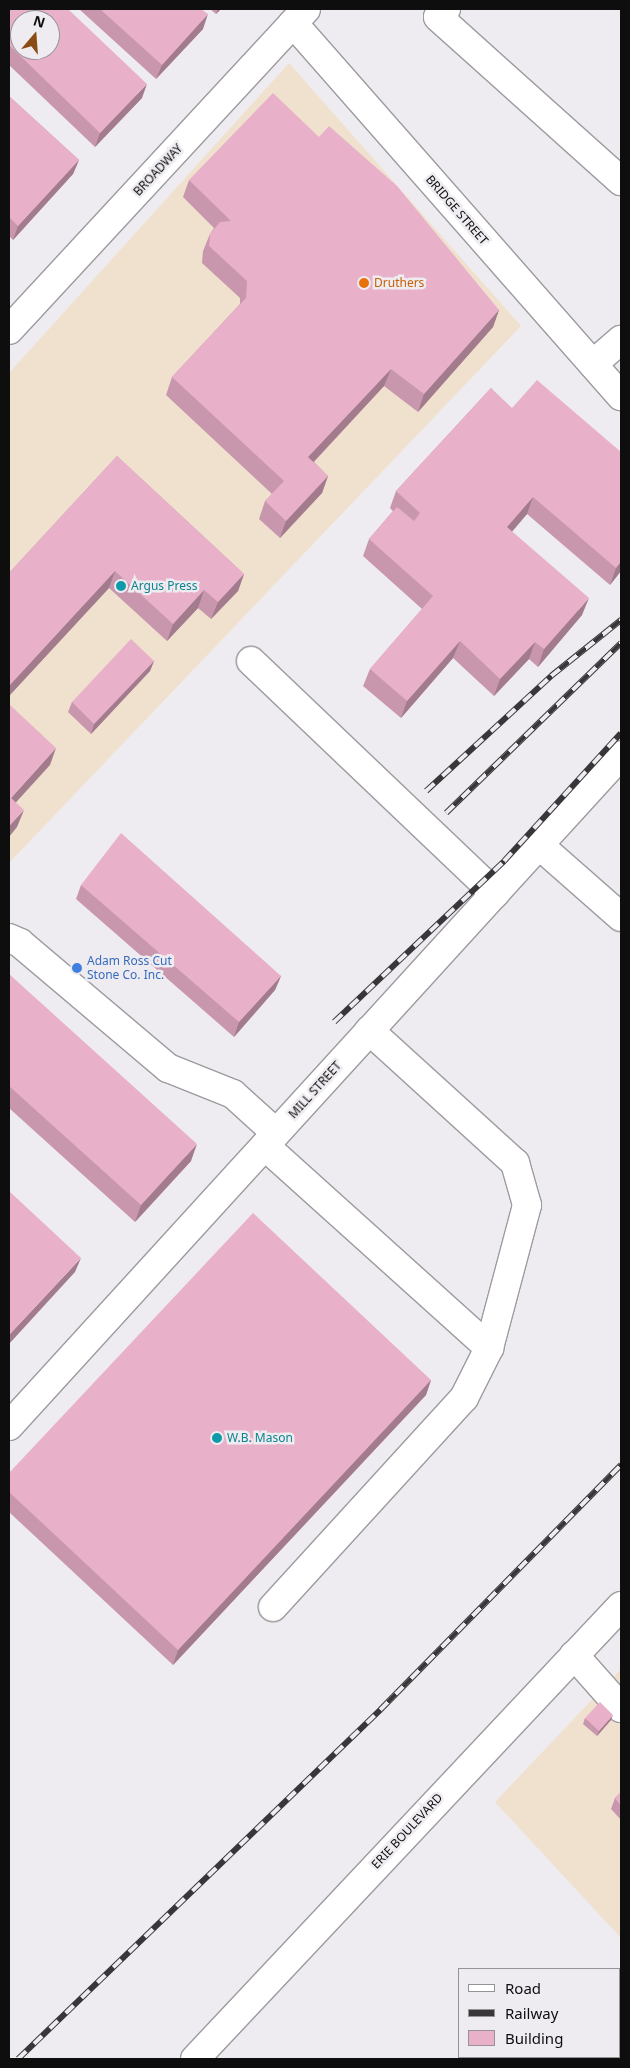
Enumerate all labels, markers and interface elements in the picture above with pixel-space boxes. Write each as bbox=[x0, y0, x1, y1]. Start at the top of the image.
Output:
north arrow bbox=[10, 10, 60, 60]
text: N bbox=[31, 10, 48, 32]
street label: BROADWAY bbox=[131, 141, 185, 199]
street label: BRIDGE STREET bbox=[423, 172, 491, 248]
place label: Druthers bbox=[374, 276, 424, 290]
marker: Druthers bbox=[358, 277, 370, 289]
place label: Argus Press bbox=[131, 579, 197, 593]
marker: Argus Press bbox=[115, 580, 127, 592]
place label: Adam Ross Cut Stone Co. Inc. bbox=[87, 954, 172, 982]
marker: Adam Ross Cut Stone Co. Inc. bbox=[71, 962, 83, 974]
street label: MILL STREET bbox=[286, 1059, 344, 1121]
place label: W.B. Mason bbox=[227, 1431, 293, 1445]
marker: W.B. Mason bbox=[211, 1432, 223, 1444]
street label: ERIE BOULEVARD bbox=[368, 1790, 446, 1872]
legend bbox=[458, 1968, 620, 2058]
text: Road bbox=[505, 1978, 541, 1998]
text: Railway bbox=[505, 2003, 558, 2023]
text: Building bbox=[505, 2028, 563, 2048]

